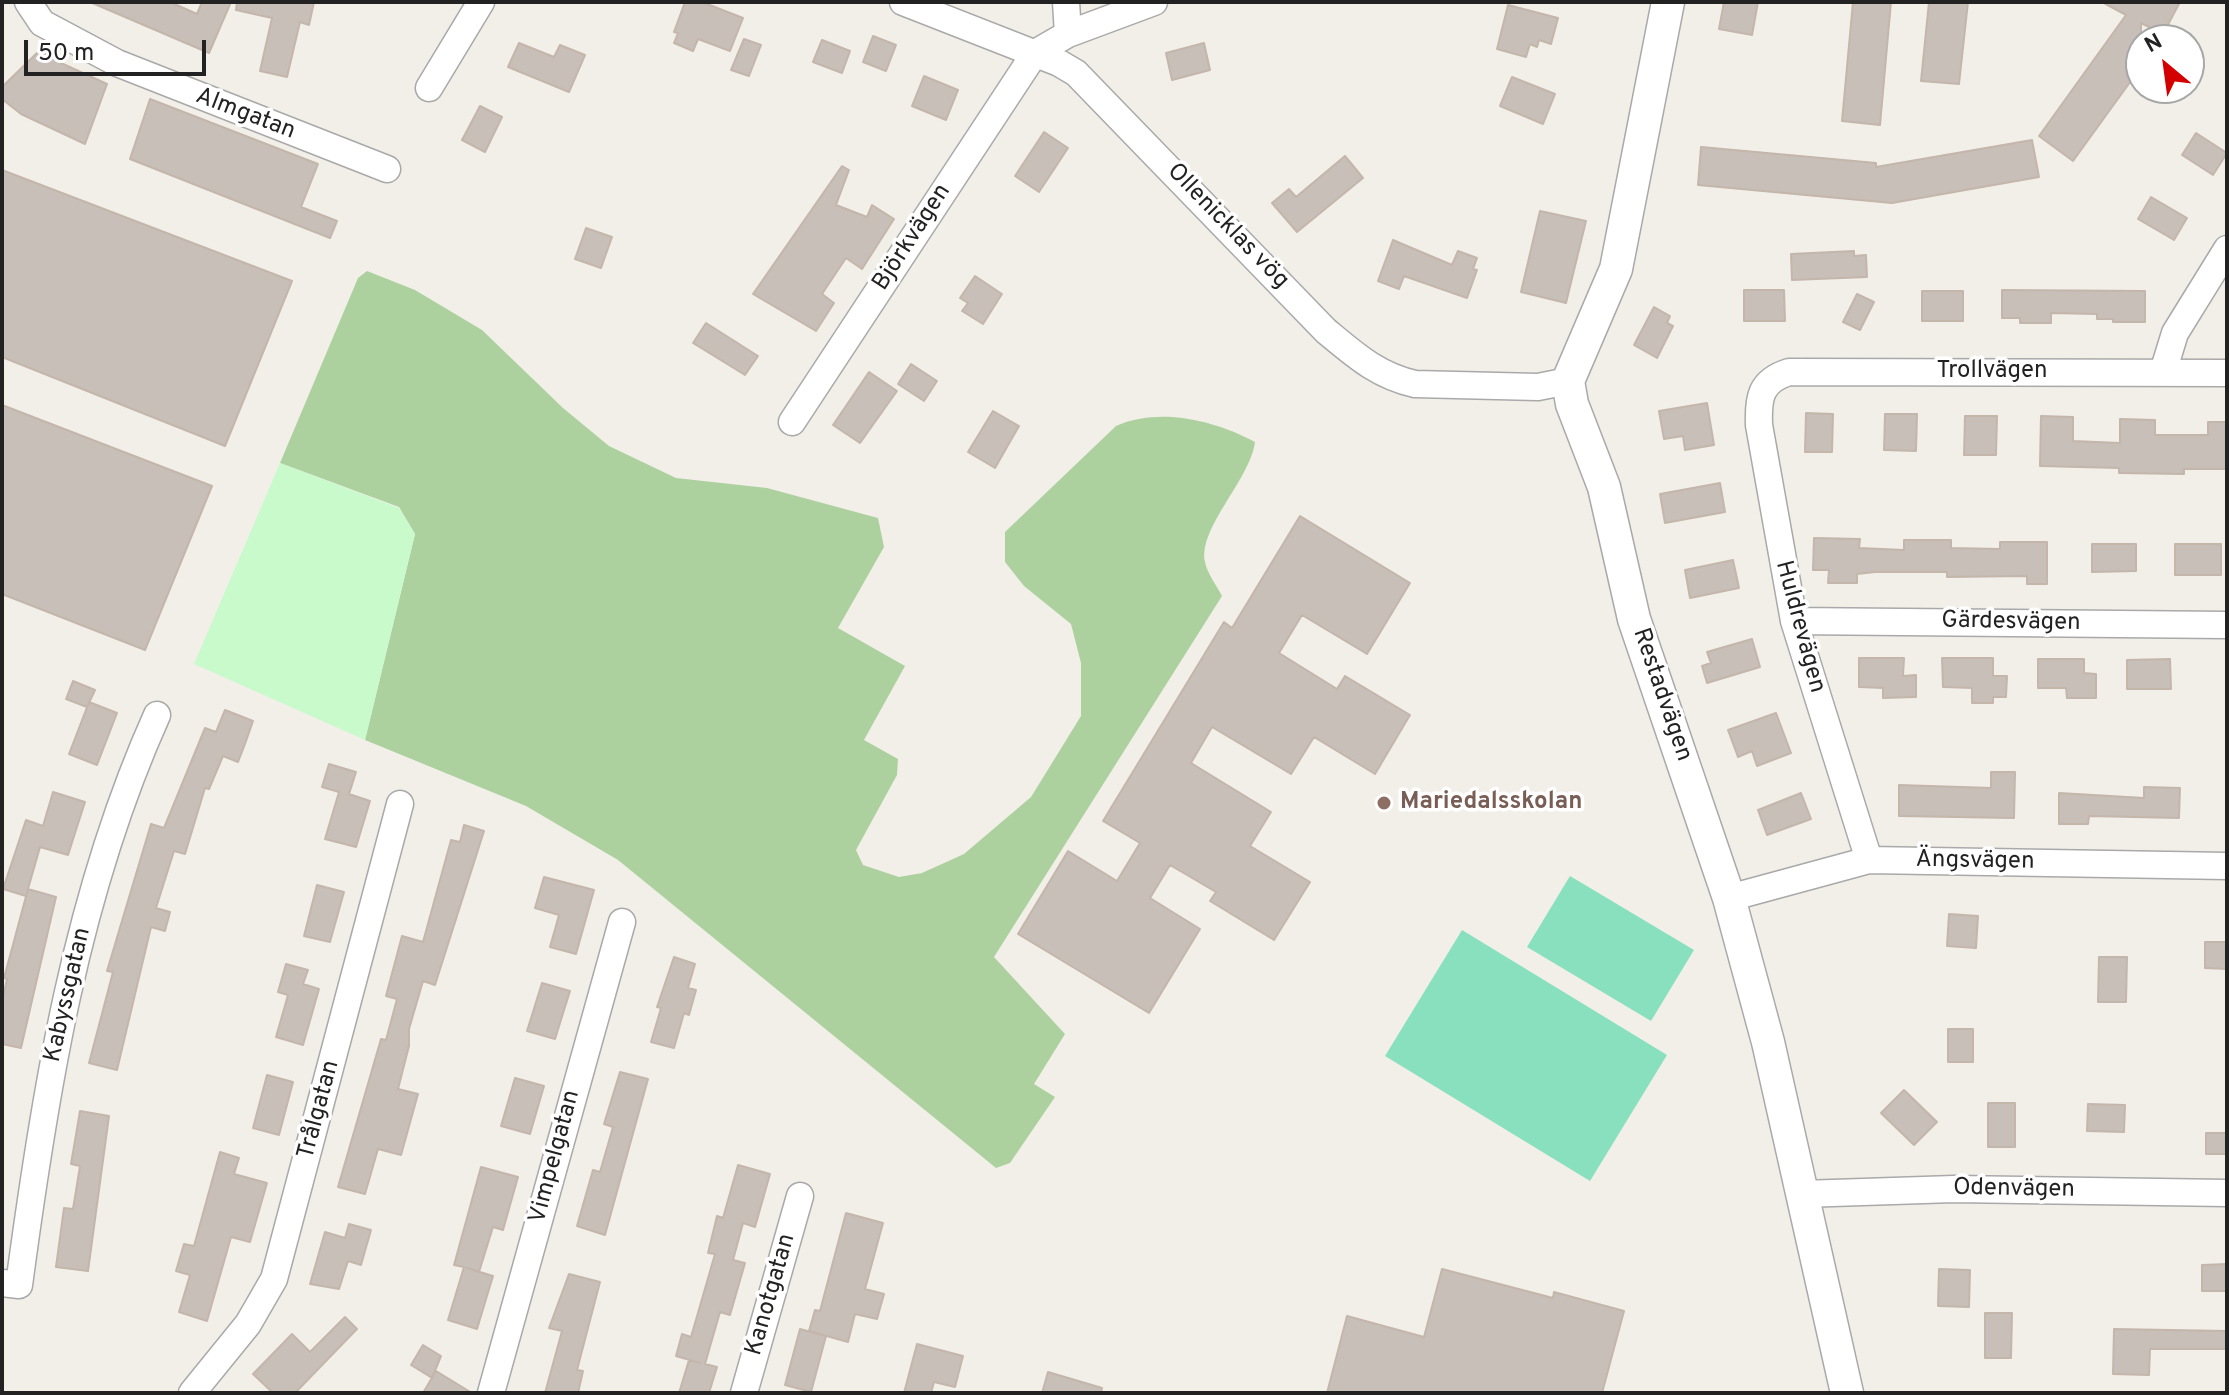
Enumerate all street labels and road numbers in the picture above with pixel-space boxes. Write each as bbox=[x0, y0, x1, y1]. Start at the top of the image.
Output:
street label: Almgatan bbox=[191, 83, 299, 147]
street label: Ollenicklas vög bbox=[1160, 158, 1294, 296]
street label: Björkvägen bbox=[868, 179, 958, 297]
street label: Trollvägen bbox=[1936, 358, 2048, 386]
street label: Huldrevägen bbox=[1768, 558, 1830, 696]
street label: Gärdesvägen bbox=[1941, 607, 2081, 639]
street label: Restadvägen bbox=[1625, 625, 1697, 765]
street label: Ängsvägen bbox=[1915, 847, 2035, 877]
street label: Kabyssgatan bbox=[40, 925, 98, 1065]
street label: Trålgatan bbox=[293, 1058, 347, 1162]
street label: Vimpelgatan bbox=[524, 1087, 588, 1227]
street label: Odenvägen bbox=[1953, 1175, 2075, 1205]
street label: Kanotgatan bbox=[741, 1231, 803, 1359]

